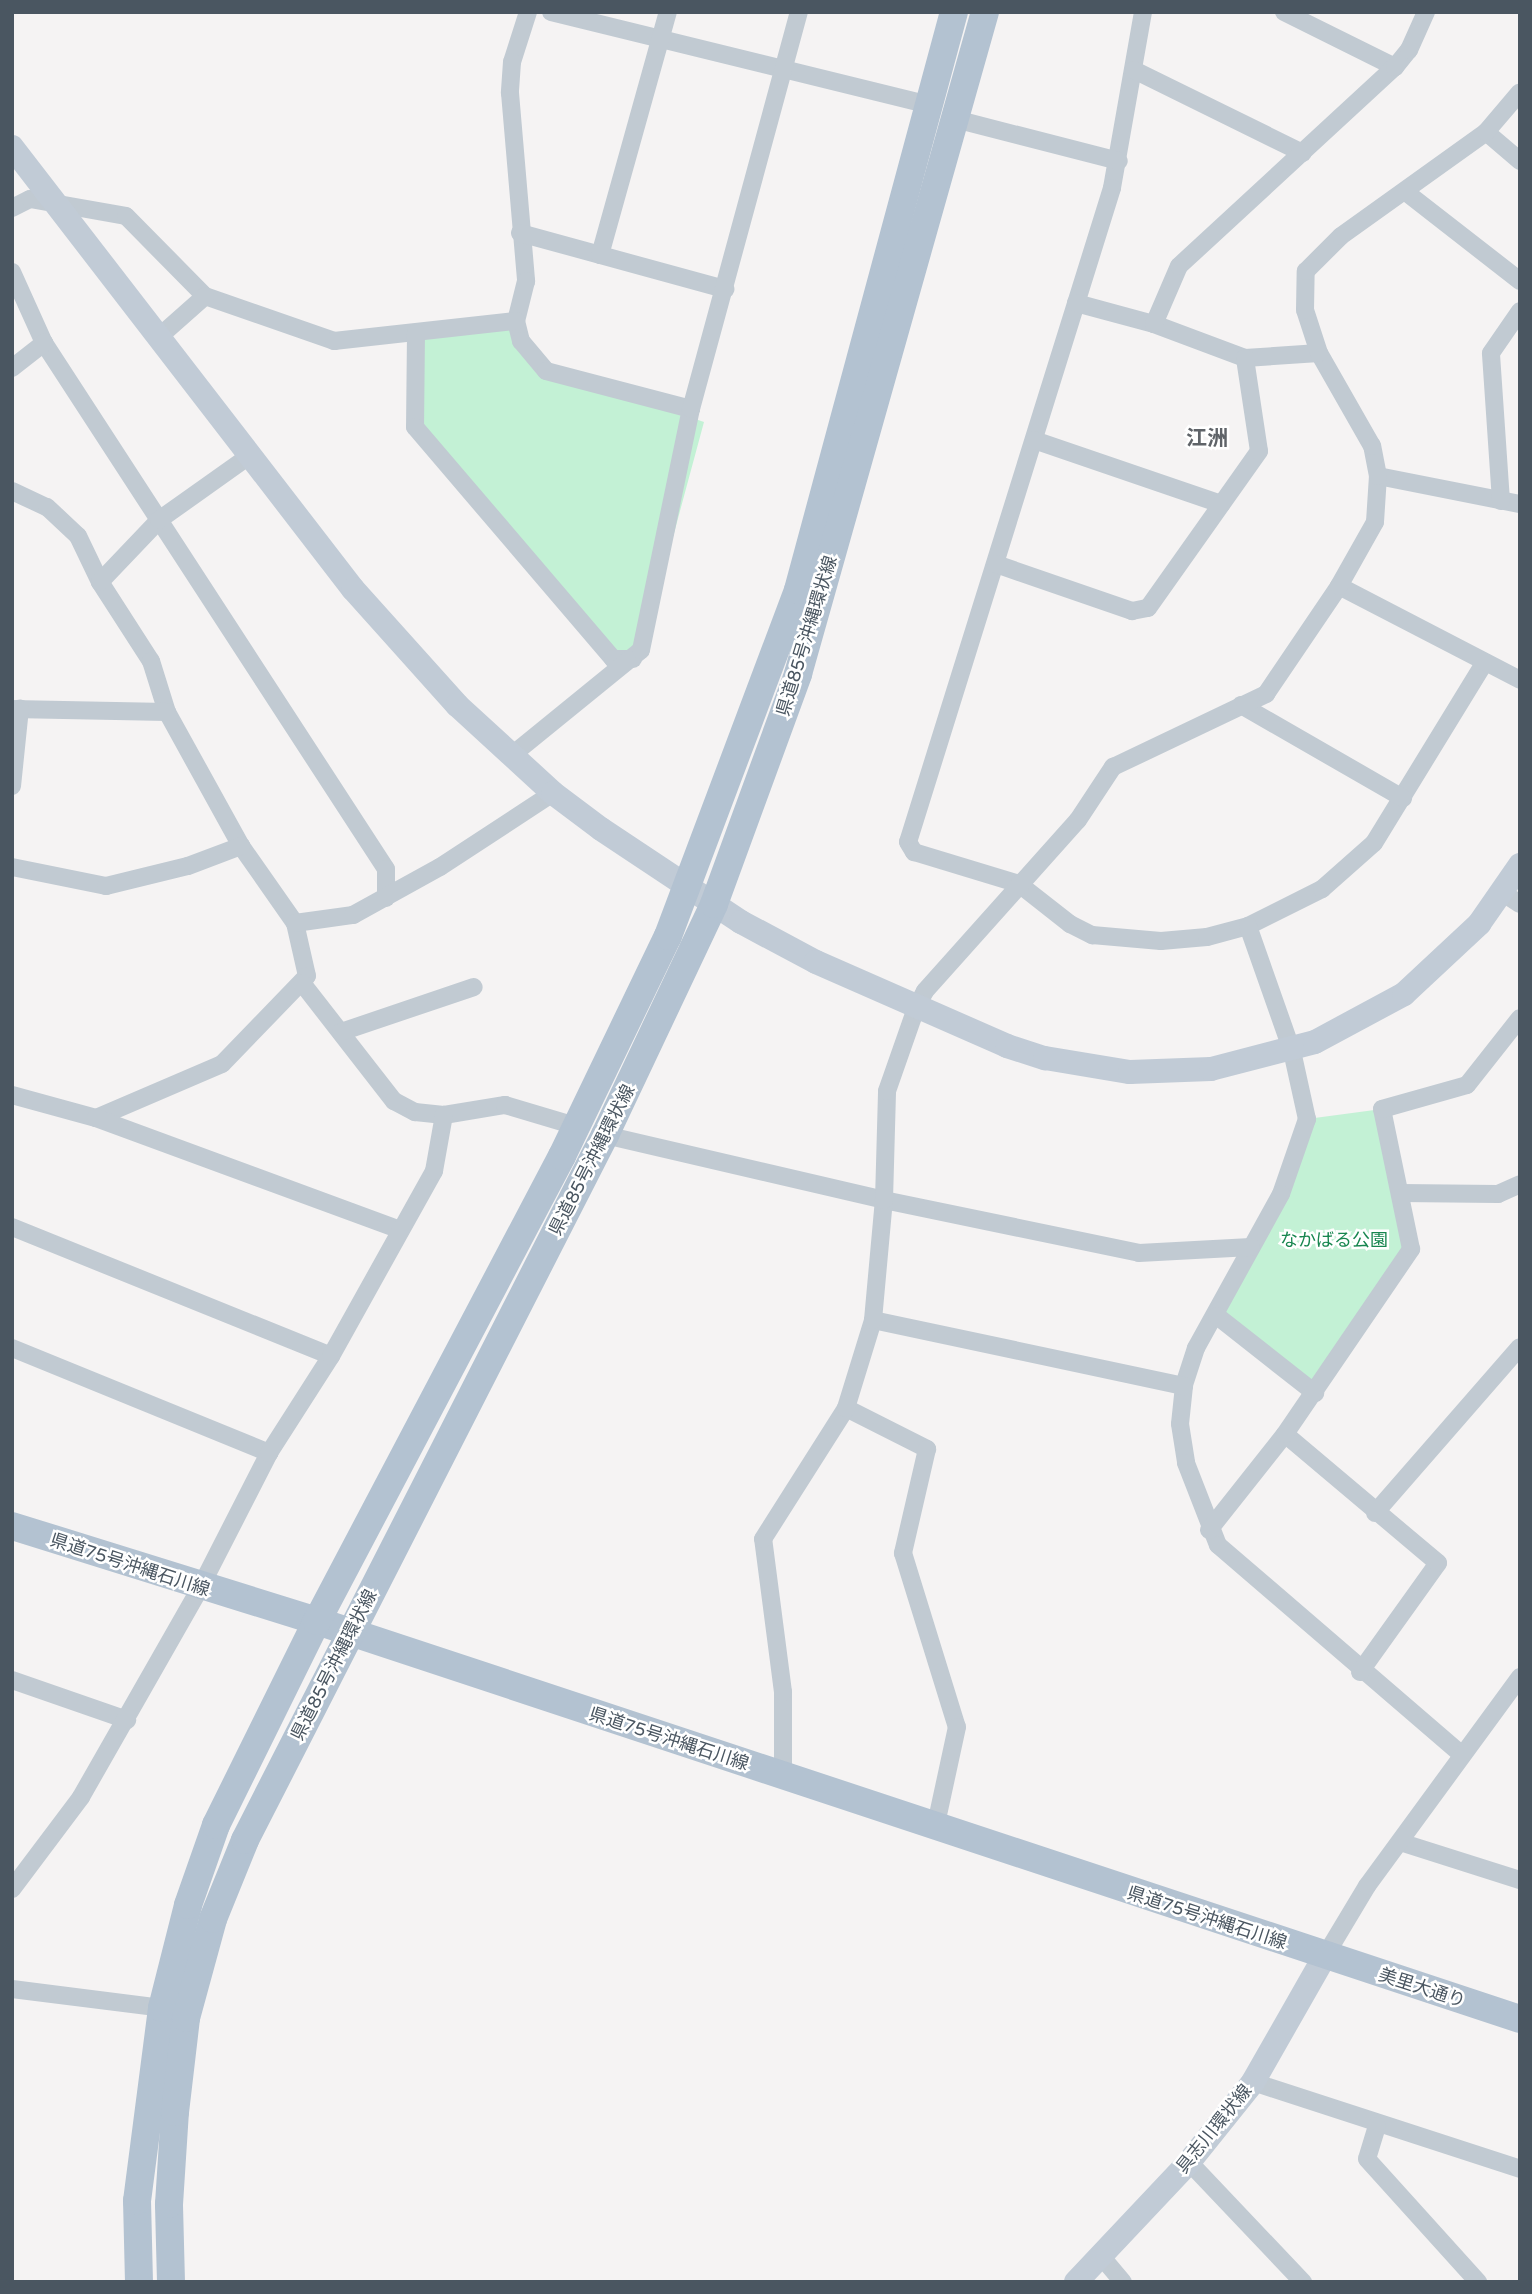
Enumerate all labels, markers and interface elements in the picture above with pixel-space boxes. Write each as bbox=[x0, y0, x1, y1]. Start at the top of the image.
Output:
district label: 江洲 bbox=[1186, 426, 1228, 452]
street label: 県道85号沖縄環状線 bbox=[772, 553, 842, 719]
street label: 県道85号沖縄環状線 bbox=[545, 1081, 639, 1239]
park label: なかばる公園 bbox=[1280, 1229, 1388, 1251]
street label: 県道75号沖縄石川線 bbox=[47, 1529, 213, 1601]
street label: 県道85号沖縄環状線 bbox=[287, 1586, 381, 1744]
street label: 県道75号沖縄石川線 bbox=[586, 1703, 752, 1775]
street label: 県道75号沖縄石川線 bbox=[1124, 1882, 1290, 1954]
street label: 美里大通り bbox=[1376, 1964, 1468, 2012]
street label: 具志川環状線 bbox=[1172, 2080, 1256, 2178]

